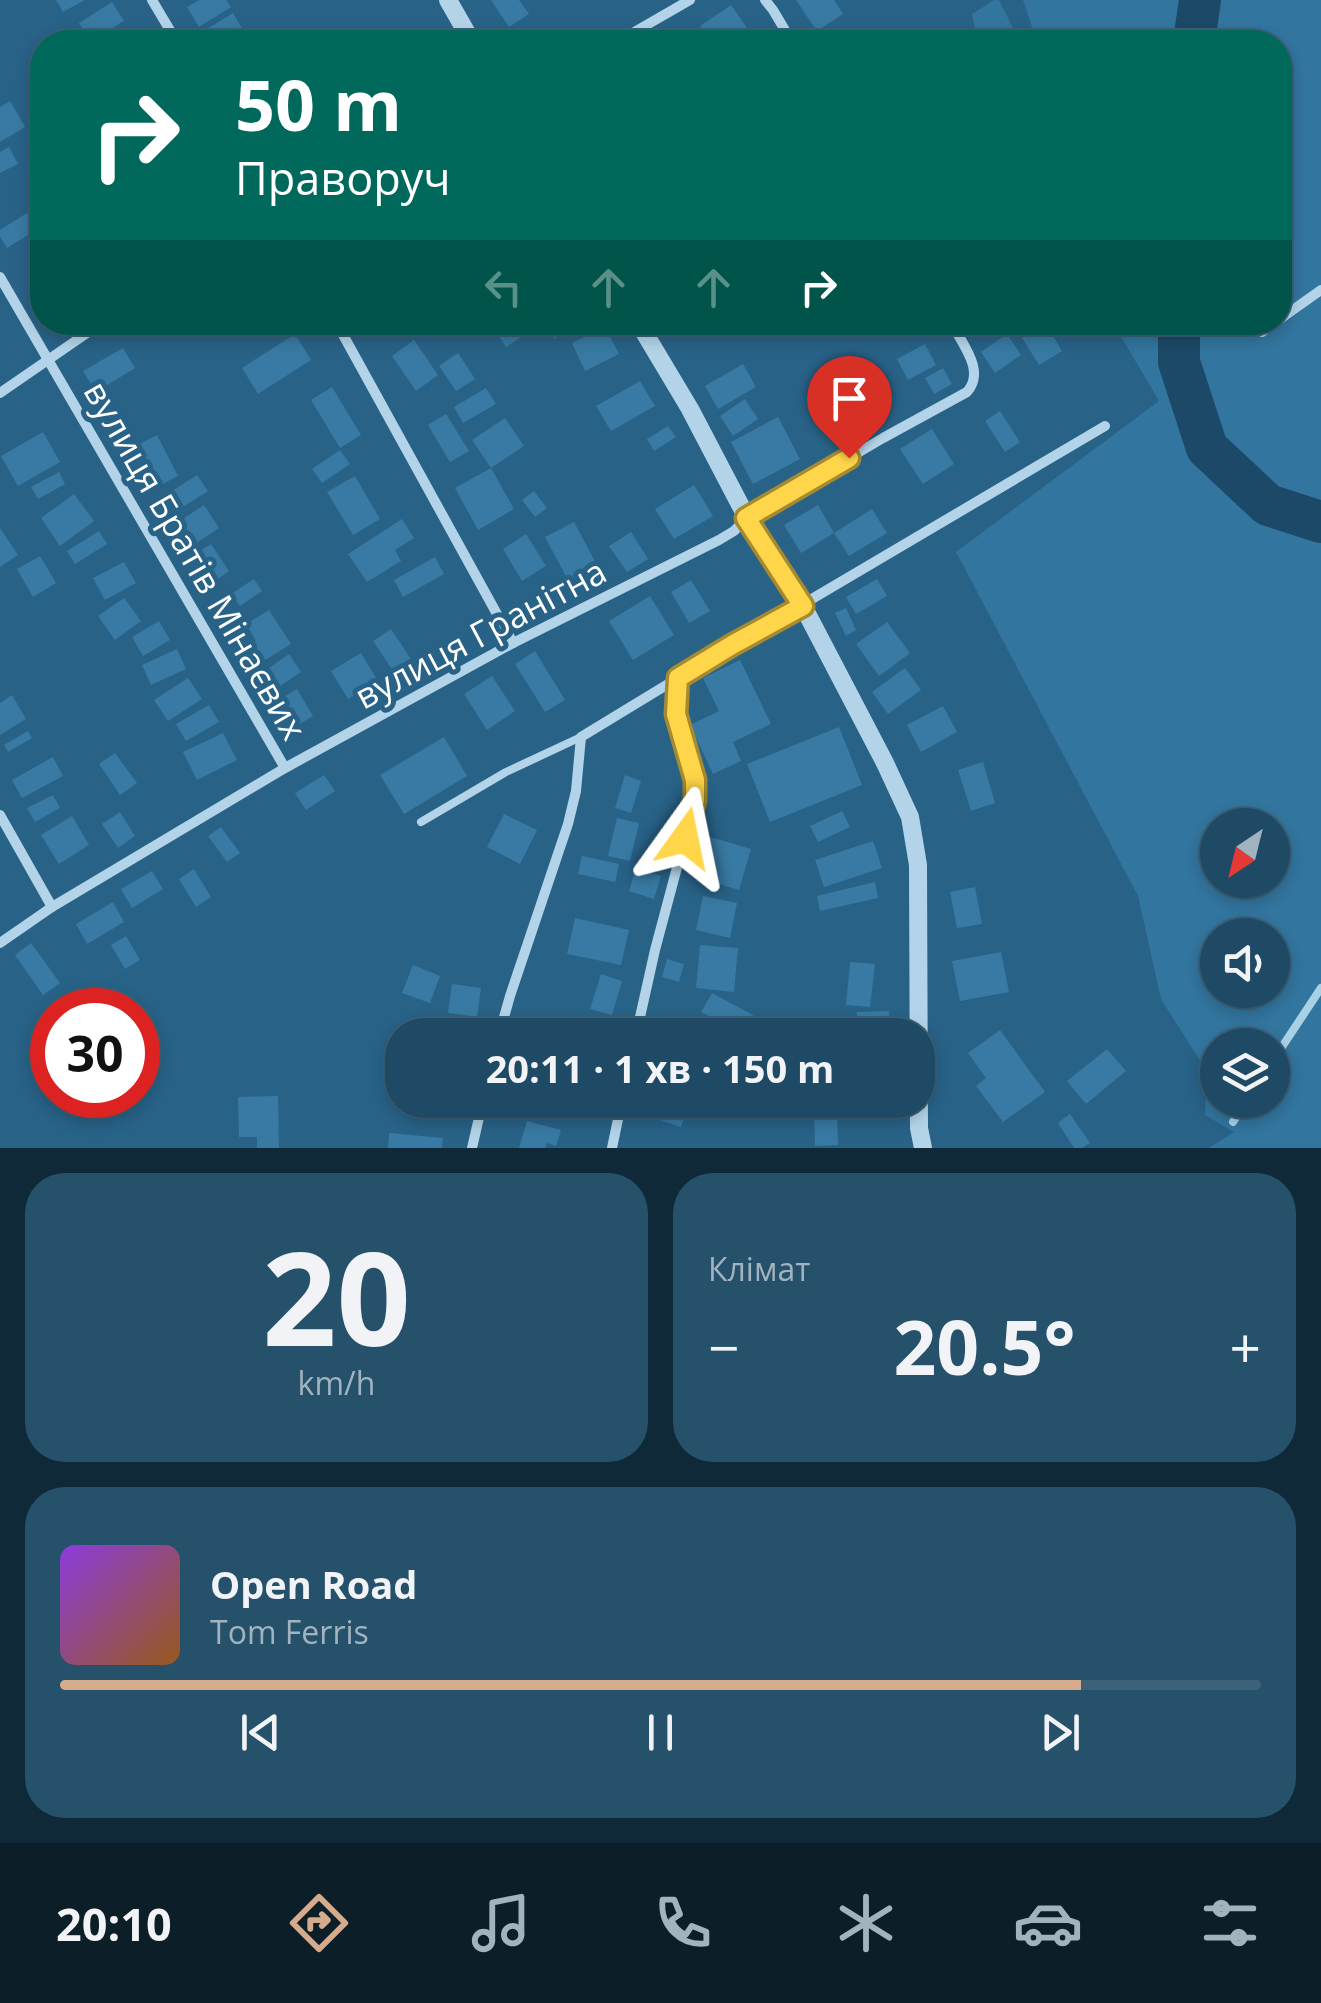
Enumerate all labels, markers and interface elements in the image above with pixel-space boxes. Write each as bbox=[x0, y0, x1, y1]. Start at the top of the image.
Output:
text: 50 m bbox=[235, 56, 402, 152]
icon: right bbox=[70, 70, 200, 200]
text: Праворуч bbox=[235, 147, 451, 208]
icon: left bbox=[476, 260, 531, 315]
icon: ahead bbox=[581, 260, 636, 315]
icon: ahead bbox=[686, 260, 741, 315]
icon: right bbox=[791, 260, 846, 315]
pin bbox=[807, 356, 892, 459]
icon: arrive bbox=[822, 371, 877, 426]
street label: вулиця Братів Мінаєвих bbox=[74, 372, 318, 748]
street label: вулиця Гранітна bbox=[346, 547, 614, 719]
position arrow bbox=[633, 786, 737, 890]
north arrow bbox=[1200, 808, 1290, 898]
map controls bbox=[1200, 808, 1290, 1118]
button: sound bbox=[1200, 918, 1290, 1008]
speed limit sign: 30 bbox=[30, 988, 160, 1118]
button: layers bbox=[1200, 1028, 1290, 1118]
text: 20:11 · 1 хв · 150 m bbox=[486, 1042, 834, 1094]
text: 20 bbox=[262, 1207, 411, 1384]
text: Клімат bbox=[708, 1247, 810, 1290]
text: 20.5° bbox=[893, 1295, 1076, 1397]
text: − bbox=[708, 1309, 739, 1384]
text: + bbox=[1230, 1309, 1261, 1384]
text: km/h bbox=[298, 1361, 375, 1404]
text: Open Road bbox=[210, 1558, 417, 1610]
text: Tom Ferris bbox=[210, 1610, 369, 1653]
icon: previous bbox=[233, 1705, 288, 1760]
icon: pause bbox=[633, 1705, 688, 1760]
icon: next bbox=[1033, 1705, 1088, 1760]
icon: directions bbox=[284, 1888, 354, 1958]
icon: music bbox=[466, 1888, 536, 1958]
icon: phone bbox=[648, 1888, 718, 1958]
icon: climate bbox=[831, 1888, 901, 1958]
icon: car bbox=[1013, 1888, 1083, 1958]
icon: filters bbox=[1195, 1888, 1265, 1958]
text: 20:10 bbox=[56, 1893, 172, 1954]

